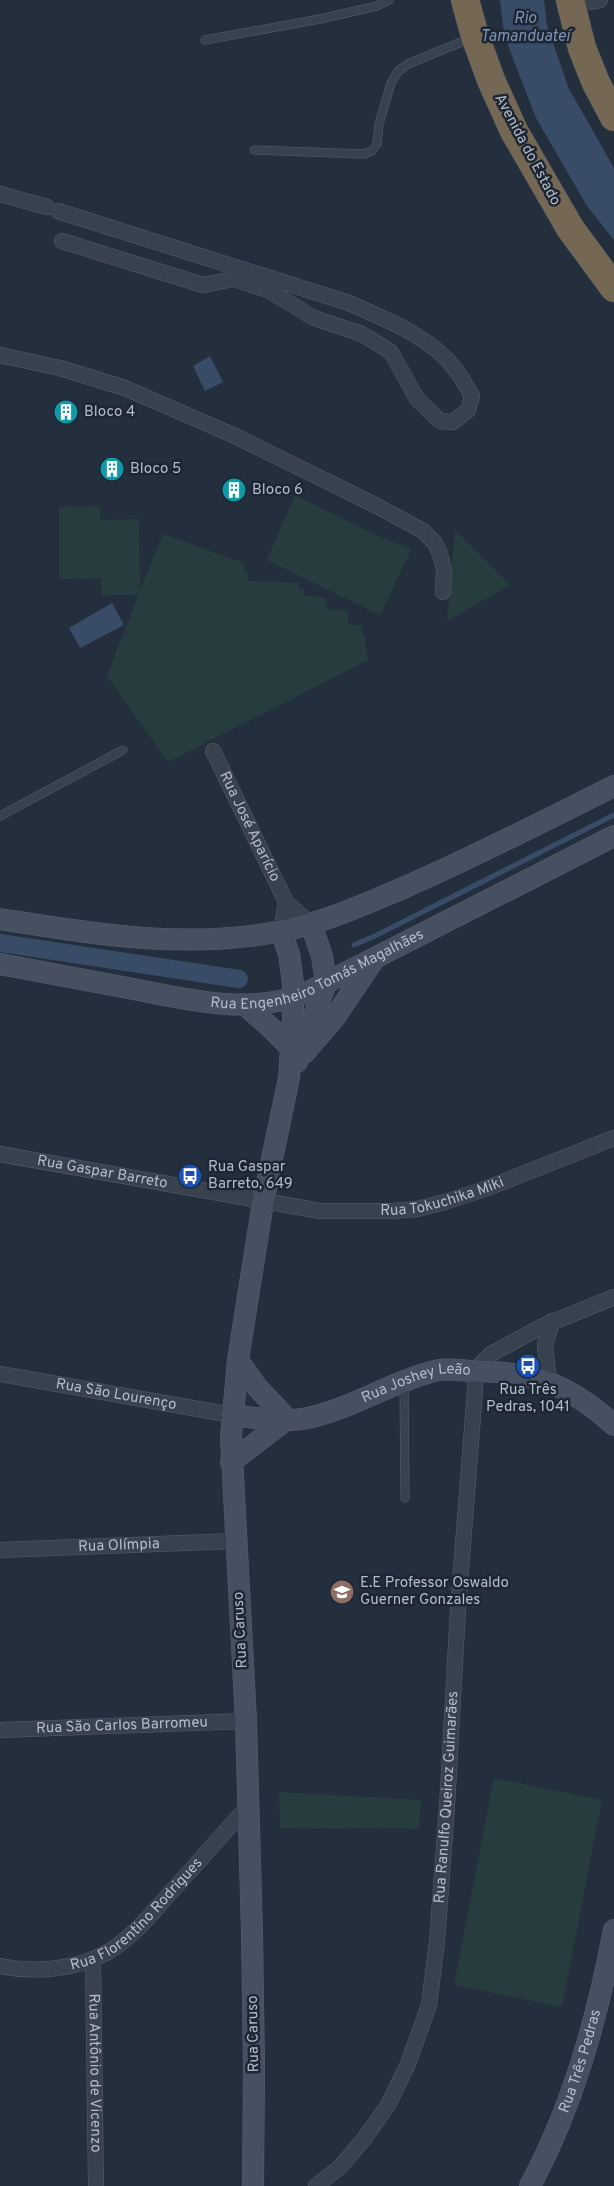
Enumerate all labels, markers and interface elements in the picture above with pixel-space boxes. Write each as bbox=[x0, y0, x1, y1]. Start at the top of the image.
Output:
water label: Rio Tamanduateí bbox=[480, 9, 574, 47]
street label: Avenida do Estado bbox=[490, 91, 564, 209]
building icon: Bloco 4 bbox=[53, 399, 79, 425]
place label: Bloco 4 bbox=[84, 403, 135, 422]
building icon: Bloco 5 bbox=[99, 456, 125, 482]
place label: Bloco 5 bbox=[130, 460, 181, 479]
building icon: Bloco 6 bbox=[221, 477, 247, 503]
place label: Bloco 6 bbox=[252, 481, 303, 500]
street label: Rua José Aparício bbox=[215, 768, 284, 885]
street label: Rua Engenheiro Tomás Magalhães bbox=[209, 925, 427, 1014]
street label: Rua Gaspar Barreto bbox=[36, 1151, 169, 1193]
place label: Rua Gaspar Barreto, 649 bbox=[208, 1158, 293, 1194]
bus stop icon: Rua Gaspar Barreto, 649 bbox=[177, 1163, 203, 1189]
street label: Rua Tokuchika Miki bbox=[380, 1173, 507, 1221]
bus stop icon: Rua Três Pedras, 1041 bbox=[515, 1353, 541, 1379]
street label: Rua Joshey Leão bbox=[359, 1360, 471, 1408]
street label: Rua São Lourenço bbox=[54, 1375, 178, 1415]
place label: Rua Três Pedras, 1041 bbox=[486, 1381, 570, 1417]
street label: Rua Olímpia bbox=[78, 1534, 160, 1557]
place label: E.E Professor Oswaldo Guerner Gonzales bbox=[360, 1574, 509, 1610]
school or university icon: E.E Professor Oswaldo Guerner Gonzales bbox=[329, 1579, 355, 1605]
street label: Rua Caruso bbox=[230, 1591, 252, 1669]
street label: Rua Ranulfo Queiroz Guimarães bbox=[430, 1690, 463, 1904]
street label: Rua São Carlos Barromeu bbox=[36, 1713, 208, 1738]
street label: Rua Florentino Rodrigues bbox=[68, 1854, 207, 1975]
street label: Rua Antônio de Vicenzo bbox=[84, 1993, 105, 2153]
street label: Rua Caruso bbox=[244, 1995, 264, 2073]
street label: Rua Três Pedras bbox=[555, 2007, 606, 2116]

